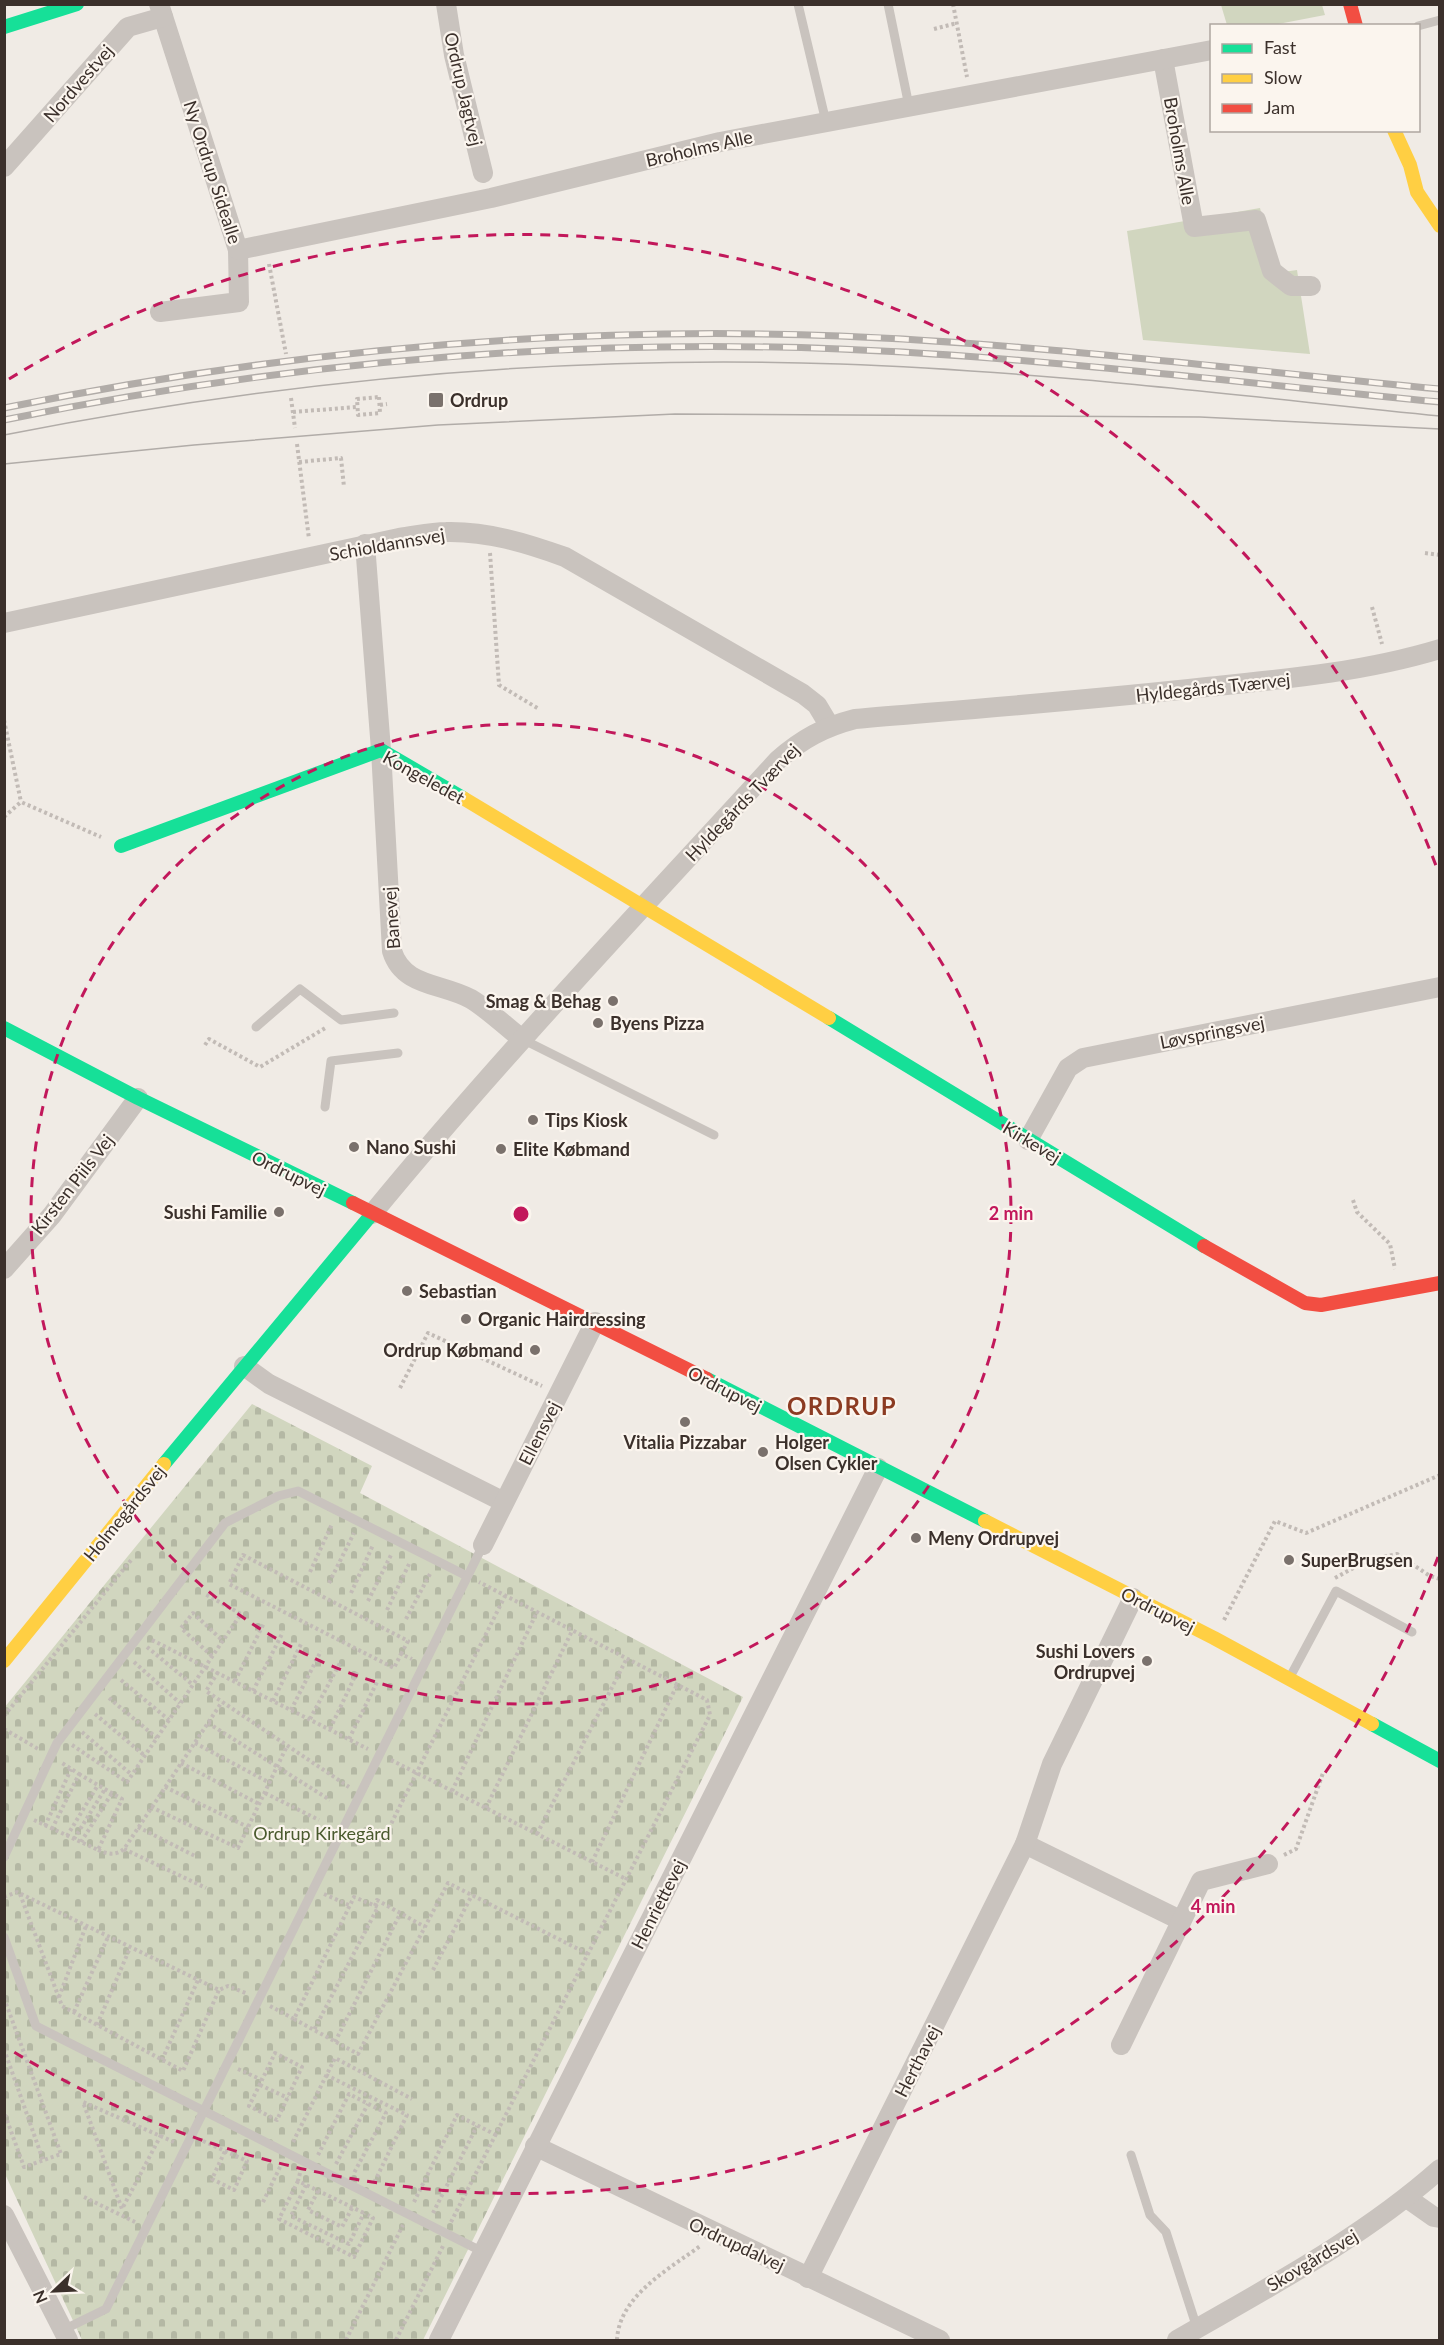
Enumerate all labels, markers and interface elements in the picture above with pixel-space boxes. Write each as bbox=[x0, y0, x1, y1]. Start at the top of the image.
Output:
legend bbox=[1210, 24, 1420, 132]
street label: Ordrup Jagtvej bbox=[440, 30, 488, 148]
text: Fast bbox=[1264, 36, 1297, 58]
street label: Nordvestvej bbox=[38, 40, 118, 126]
text: Slow bbox=[1264, 66, 1302, 88]
street label: Broholms Alle bbox=[1160, 95, 1200, 207]
text: Jam bbox=[1264, 96, 1295, 118]
street label: Ny Ordrup Sidealle bbox=[179, 98, 247, 246]
street label: Broholms Alle bbox=[643, 125, 755, 171]
place label: Ordrup bbox=[450, 389, 508, 411]
marker: Ordrup bbox=[427, 391, 445, 409]
street label: Schioldannsvej bbox=[328, 523, 446, 565]
street label: Hyldegårds Tværvej bbox=[1135, 668, 1291, 706]
street label: Hyldegårds Tværvej bbox=[680, 739, 804, 865]
street label: Kongeledet bbox=[379, 746, 469, 809]
street label: Banevej bbox=[378, 886, 404, 950]
place label: Smag & Behag bbox=[486, 990, 601, 1012]
marker: Smag & Behag bbox=[606, 994, 620, 1008]
street label: Løvspringsvej bbox=[1158, 1011, 1266, 1053]
place label: Byens Pizza bbox=[610, 1012, 704, 1034]
marker: Byens Pizza bbox=[591, 1016, 605, 1030]
place label: Tips Kiosk bbox=[545, 1109, 628, 1131]
marker: Tips Kiosk bbox=[526, 1113, 540, 1127]
street label: Kirkevej bbox=[999, 1116, 1065, 1168]
street label: Kirsten Piils Vej bbox=[26, 1129, 118, 1239]
place label: Nano Sushi bbox=[366, 1136, 456, 1158]
place label: Elite Købmand bbox=[513, 1138, 630, 1160]
marker: Nano Sushi bbox=[347, 1140, 361, 1154]
marker: Elite Købmand bbox=[494, 1142, 508, 1156]
street label: Ordrupvej bbox=[248, 1146, 330, 1200]
place label: Sushi Familie bbox=[164, 1201, 267, 1223]
text: 2 min bbox=[989, 1202, 1033, 1224]
centre of rings bbox=[511, 1204, 531, 1224]
marker: Sushi Familie bbox=[272, 1205, 286, 1219]
place label: Sebastian bbox=[419, 1280, 497, 1302]
marker: Sebastian bbox=[400, 1284, 414, 1298]
place label: Organic Hairdressing bbox=[478, 1308, 646, 1330]
marker: Organic Hairdressing bbox=[459, 1312, 473, 1326]
place label: Ordrup Købmand bbox=[383, 1339, 523, 1361]
marker: Ordrup Købmand bbox=[528, 1343, 542, 1357]
street label: Ordrupvej bbox=[684, 1361, 766, 1417]
district label: ORDRUP bbox=[787, 1391, 897, 1420]
street label: Ellensvej bbox=[514, 1397, 564, 1469]
marker: Vitalia Pizzabar bbox=[678, 1415, 692, 1429]
place label: Vitalia Pizzabar bbox=[623, 1431, 747, 1453]
place label: Holger Olsen Cykler bbox=[775, 1431, 878, 1474]
marker: Holger Olsen Cykler bbox=[756, 1445, 770, 1459]
street label: Holmegårdsvej bbox=[79, 1460, 169, 1566]
place label: Meny Ordrupvej bbox=[928, 1527, 1059, 1549]
marker: Meny Ordrupvej bbox=[909, 1531, 923, 1545]
place label: SuperBrugsen bbox=[1301, 1549, 1413, 1571]
marker: SuperBrugsen bbox=[1282, 1553, 1296, 1567]
street label: Ordrupvej bbox=[1117, 1582, 1199, 1638]
place label: Sushi Lovers Ordrupvej bbox=[1036, 1640, 1135, 1683]
marker: Sushi Lovers Ordrupvej bbox=[1140, 1654, 1154, 1668]
park label: Ordrup Kirkegård bbox=[253, 1822, 391, 1844]
street label: Henriettevej bbox=[626, 1855, 690, 1953]
text: 4 min bbox=[1191, 1895, 1235, 1917]
street label: Herthavej bbox=[890, 2021, 944, 2101]
street label: Ordrupdalvej bbox=[686, 2212, 788, 2276]
street label: Skovgårdsvej bbox=[1262, 2224, 1362, 2296]
north arrow bbox=[24, 2261, 84, 2321]
text: N bbox=[29, 2288, 51, 2306]

